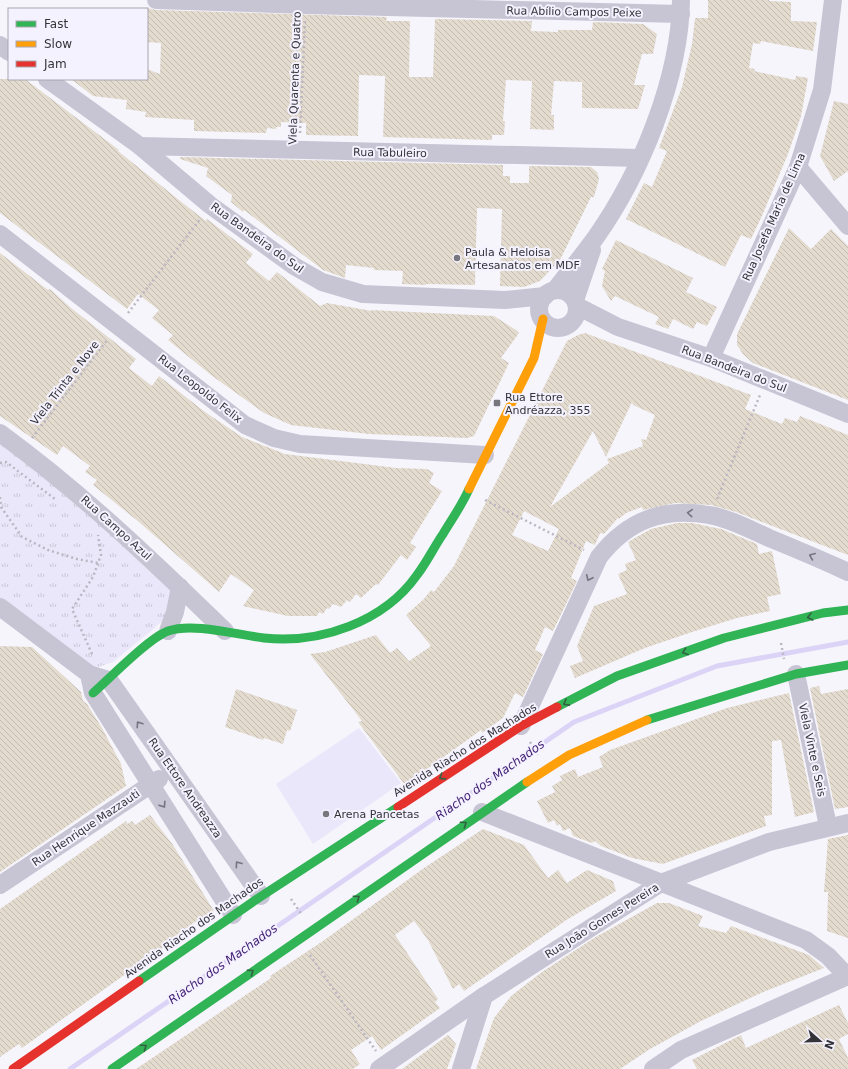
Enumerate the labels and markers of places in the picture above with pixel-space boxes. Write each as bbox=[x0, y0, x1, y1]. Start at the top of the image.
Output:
place label: Paula & Heloisa Artesanatos em MDF bbox=[465, 246, 580, 272]
marker: Paula & Heloisa Artesanatos em MDF bbox=[452, 253, 462, 263]
place label: Rua Ettore Andréazza, 355 bbox=[505, 391, 591, 417]
marker: Rua Ettore Andréazza, 355 bbox=[492, 398, 502, 408]
place label: Arena Pancetas bbox=[334, 808, 420, 821]
marker: Arena Pancetas bbox=[321, 809, 331, 819]

